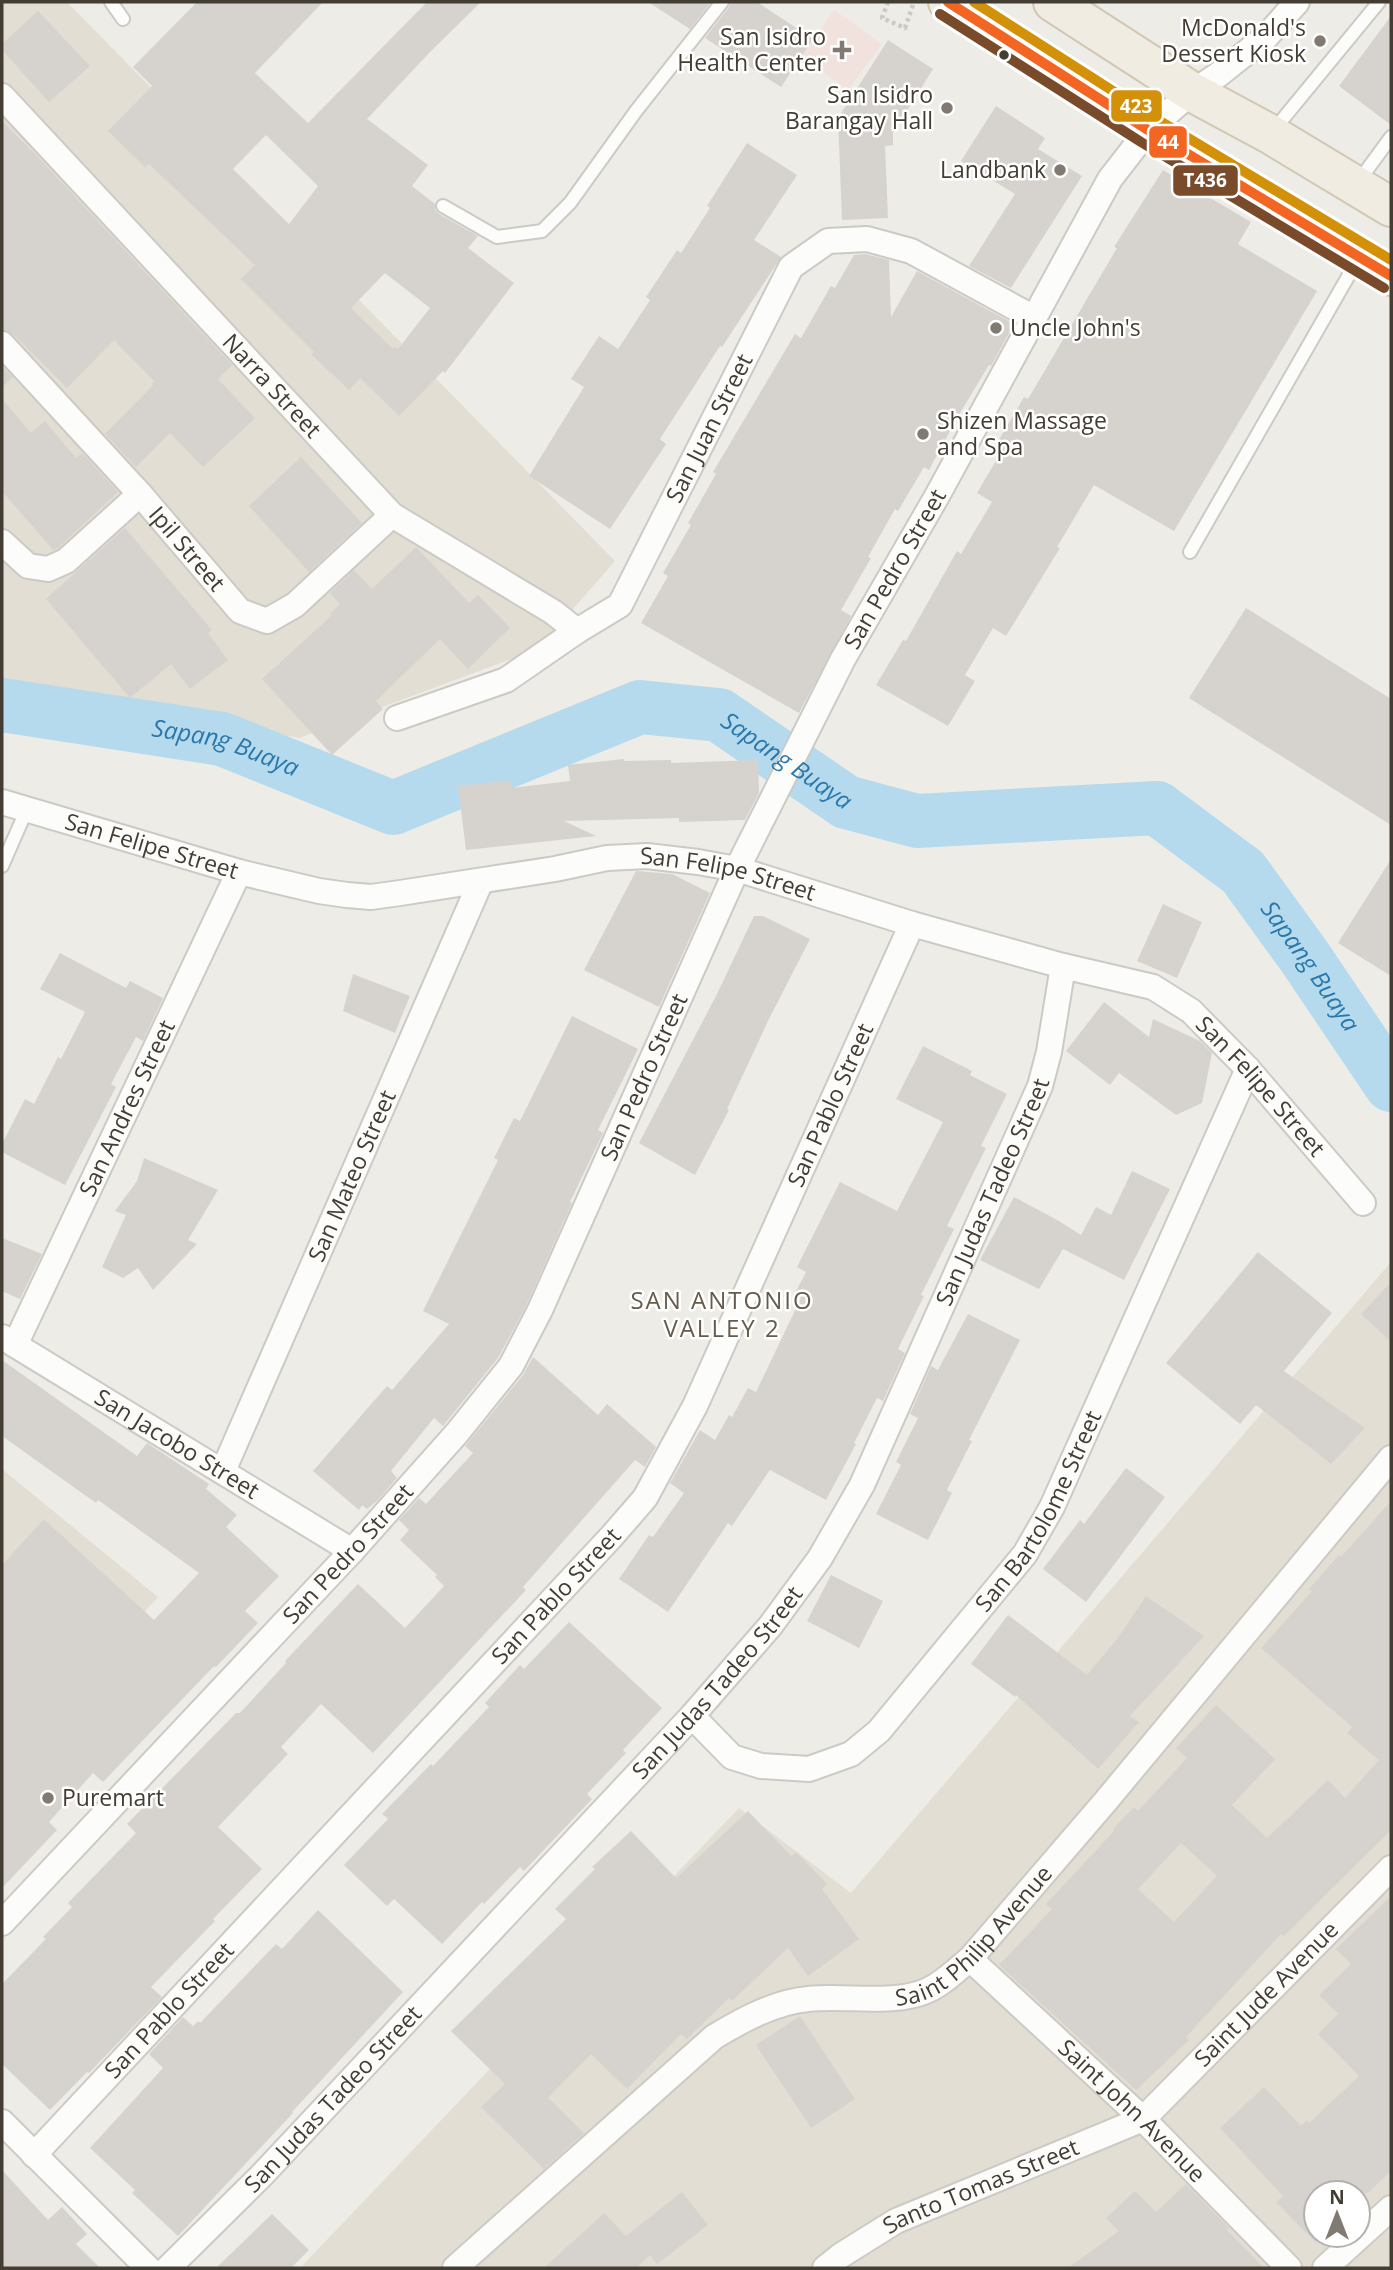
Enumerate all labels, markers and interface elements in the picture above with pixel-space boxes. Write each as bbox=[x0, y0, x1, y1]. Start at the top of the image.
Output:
place label: McDonald's Dessert Kiosk bbox=[1161, 11, 1306, 69]
place label: San Isidro Health Center bbox=[677, 20, 827, 78]
marker: McDonald's Dessert Kiosk bbox=[1312, 33, 1328, 49]
marker: San Isidro Health Center bbox=[832, 40, 852, 60]
unlabelled marker bbox=[997, 48, 1011, 62]
place label: San Isidro Barangay Hall bbox=[785, 78, 933, 136]
line badge: 423 bbox=[1110, 89, 1163, 123]
text: 423 bbox=[1120, 93, 1152, 119]
marker: San Isidro Barangay Hall bbox=[939, 100, 955, 116]
line badge: 44 bbox=[1148, 125, 1188, 159]
text: 44 bbox=[1157, 129, 1179, 155]
place label: Landbank bbox=[940, 153, 1046, 185]
marker: Landbank bbox=[1052, 162, 1068, 178]
line badge: T436 bbox=[1172, 164, 1239, 197]
text: T436 bbox=[1183, 167, 1227, 193]
place label: Uncle John's bbox=[1010, 311, 1141, 343]
marker: Uncle John's bbox=[988, 320, 1004, 336]
street label: Narra Street bbox=[216, 326, 329, 444]
street label: San Juan Street bbox=[657, 348, 760, 508]
place label: Shizen Massage and Spa bbox=[937, 404, 1107, 462]
marker: Shizen Massage and Spa bbox=[915, 426, 931, 442]
street label: San Pedro Street bbox=[835, 483, 953, 654]
street label: Ipil Street bbox=[142, 499, 233, 598]
water label: Sapang Buaya bbox=[715, 703, 860, 817]
water label: Sapang Buaya bbox=[150, 710, 305, 784]
street label: San Felipe Street bbox=[61, 805, 242, 886]
street label: San Felipe Street bbox=[640, 839, 820, 908]
water label: Sapang Buaya bbox=[1254, 894, 1368, 1038]
street label: San Pedro Street bbox=[592, 988, 694, 1165]
street label: San Felipe Street bbox=[1189, 1008, 1333, 1163]
street label: San Andres Street bbox=[71, 1014, 182, 1201]
street label: San Pablo Street bbox=[779, 1018, 880, 1191]
street label: San Judas Tadeo Street bbox=[927, 1075, 1056, 1310]
street label: San Mateo Street bbox=[300, 1085, 403, 1266]
district label: SAN ANTONIO VALLEY 2 bbox=[630, 1283, 814, 1344]
street label: San Jacobo Street bbox=[89, 1381, 266, 1506]
street label: San Bartolome Street bbox=[967, 1405, 1108, 1618]
street label: San Pedro Street bbox=[275, 1476, 420, 1630]
street label: San Pablo Street bbox=[484, 1520, 627, 1670]
street label: San Judas Tadeo Street bbox=[624, 1579, 809, 1786]
place label: Puremart bbox=[62, 1781, 164, 1813]
marker: Puremart bbox=[40, 1790, 56, 1806]
street label: Saint Philip Avenue bbox=[893, 1858, 1059, 2013]
street label: Saint Jude Avenue bbox=[1186, 1914, 1345, 2073]
street label: San Pablo Street bbox=[97, 1934, 240, 2085]
street label: San Judas Tadeo Street bbox=[236, 1998, 428, 2199]
street label: Saint John Avenue bbox=[1052, 2031, 1213, 2189]
street label: Santo Tomas Street bbox=[876, 2130, 1083, 2241]
north arrow bbox=[1302, 2179, 1372, 2249]
text: N bbox=[1329, 2184, 1345, 2210]

